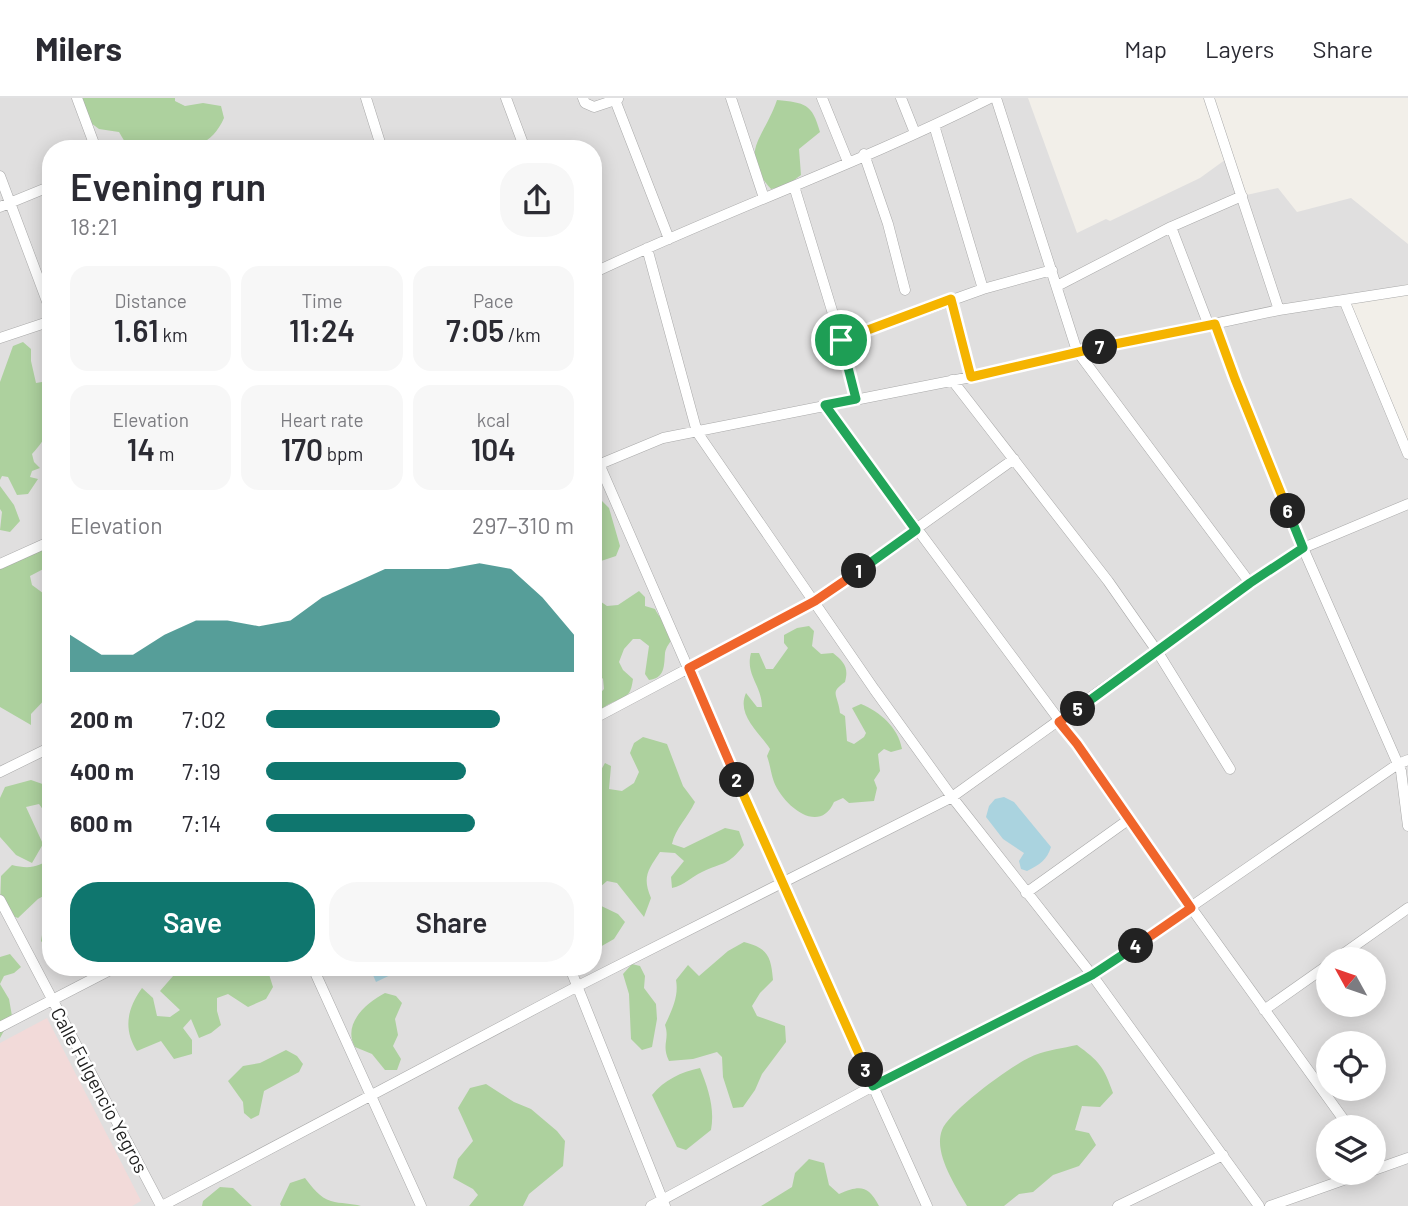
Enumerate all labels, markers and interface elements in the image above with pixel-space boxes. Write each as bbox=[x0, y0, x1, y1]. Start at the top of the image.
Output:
text: Milers bbox=[35, 28, 122, 68]
text: Map bbox=[1124, 34, 1167, 63]
text: Layers bbox=[1205, 34, 1274, 63]
text: Share bbox=[1312, 34, 1373, 63]
text: Evening run bbox=[70, 163, 266, 209]
button: share bbox=[500, 163, 574, 237]
text: 18:21 bbox=[70, 212, 118, 240]
text: Distance bbox=[114, 289, 187, 312]
text: Time bbox=[301, 289, 343, 312]
text: Pace bbox=[473, 289, 514, 312]
pin bbox=[811, 310, 871, 370]
text: 1.61 bbox=[114, 312, 159, 348]
text: 11:24 bbox=[289, 312, 355, 348]
text: 7:05 bbox=[446, 312, 504, 348]
icon: arrive bbox=[822, 321, 860, 359]
text: km bbox=[159, 323, 188, 346]
text: /km bbox=[504, 323, 541, 346]
pin: 7 bbox=[1082, 330, 1118, 364]
text: 7 bbox=[1095, 335, 1104, 358]
text: Elevation bbox=[112, 408, 189, 431]
text: Heart rate bbox=[280, 408, 364, 431]
text: kcal bbox=[477, 408, 510, 431]
text: 14 bbox=[127, 431, 155, 467]
text: 170 bbox=[281, 431, 323, 467]
text: 104 bbox=[471, 431, 516, 467]
text: m bbox=[155, 442, 174, 465]
text: bpm bbox=[323, 442, 363, 465]
pin: 6 bbox=[1270, 494, 1306, 528]
text: 6 bbox=[1282, 499, 1293, 522]
text: Elevation bbox=[70, 511, 163, 539]
text: 297–310 m bbox=[472, 511, 574, 539]
pin: 1 bbox=[842, 554, 876, 588]
text: 1 bbox=[855, 559, 862, 582]
pin: 5 bbox=[1060, 692, 1096, 726]
text: 5 bbox=[1072, 697, 1083, 720]
text: 200 m bbox=[70, 705, 133, 733]
text: 7:02 bbox=[182, 705, 226, 733]
text: 400 m bbox=[70, 757, 134, 785]
text: 7:19 bbox=[182, 757, 221, 785]
pin: 2 bbox=[720, 762, 754, 798]
text: 2 bbox=[731, 768, 742, 791]
text: 600 m bbox=[70, 809, 132, 837]
text: 7:14 bbox=[182, 809, 221, 837]
button: Save bbox=[70, 882, 315, 962]
button: Share bbox=[329, 882, 574, 962]
pin: 4 bbox=[1118, 928, 1154, 964]
text: 4 bbox=[1130, 934, 1141, 957]
north arrow bbox=[1316, 947, 1386, 1017]
map controls bbox=[1316, 947, 1386, 1185]
street label: Calle Fulgencio Yegros bbox=[47, 1003, 153, 1177]
button: locate bbox=[1316, 1031, 1386, 1101]
pin: 3 bbox=[848, 1052, 884, 1088]
text: 3 bbox=[860, 1058, 871, 1081]
button: layers bbox=[1316, 1115, 1386, 1185]

